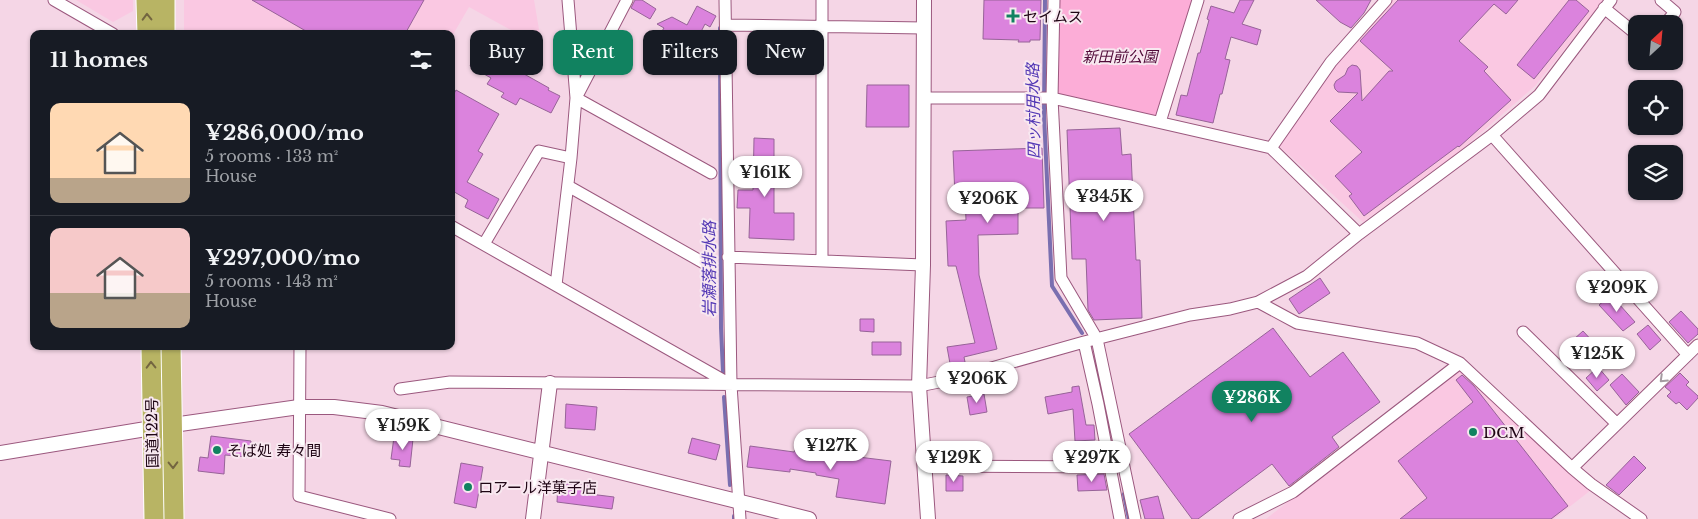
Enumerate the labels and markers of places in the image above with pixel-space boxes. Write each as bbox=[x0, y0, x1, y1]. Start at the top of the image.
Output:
place label: セイムス bbox=[1023, 7, 1083, 26]
marker: セイムス bbox=[1007, 10, 1019, 22]
pin: ¥161K bbox=[730, 156, 800, 198]
pin: ¥345K bbox=[1069, 180, 1139, 222]
pin: ¥206K bbox=[953, 182, 1023, 224]
pin: ¥209K bbox=[1582, 270, 1652, 313]
pin: ¥125K bbox=[1562, 336, 1632, 379]
pin: ¥206K bbox=[942, 362, 1012, 404]
pin: ¥286K bbox=[1217, 380, 1287, 423]
pin: ¥159K bbox=[368, 408, 438, 451]
place label: DCM bbox=[1483, 423, 1525, 442]
marker: DCM bbox=[1467, 426, 1479, 438]
pin: ¥127K bbox=[796, 428, 866, 471]
pin: ¥129K bbox=[919, 440, 989, 483]
pin: ¥297K bbox=[1057, 440, 1127, 483]
place label: そば処 寿々間 bbox=[227, 441, 321, 460]
marker: そば処 寿々間 bbox=[211, 444, 223, 456]
place label: ロアール洋菓子店 bbox=[478, 478, 597, 497]
marker: ロアール洋菓子店 bbox=[462, 481, 474, 493]

